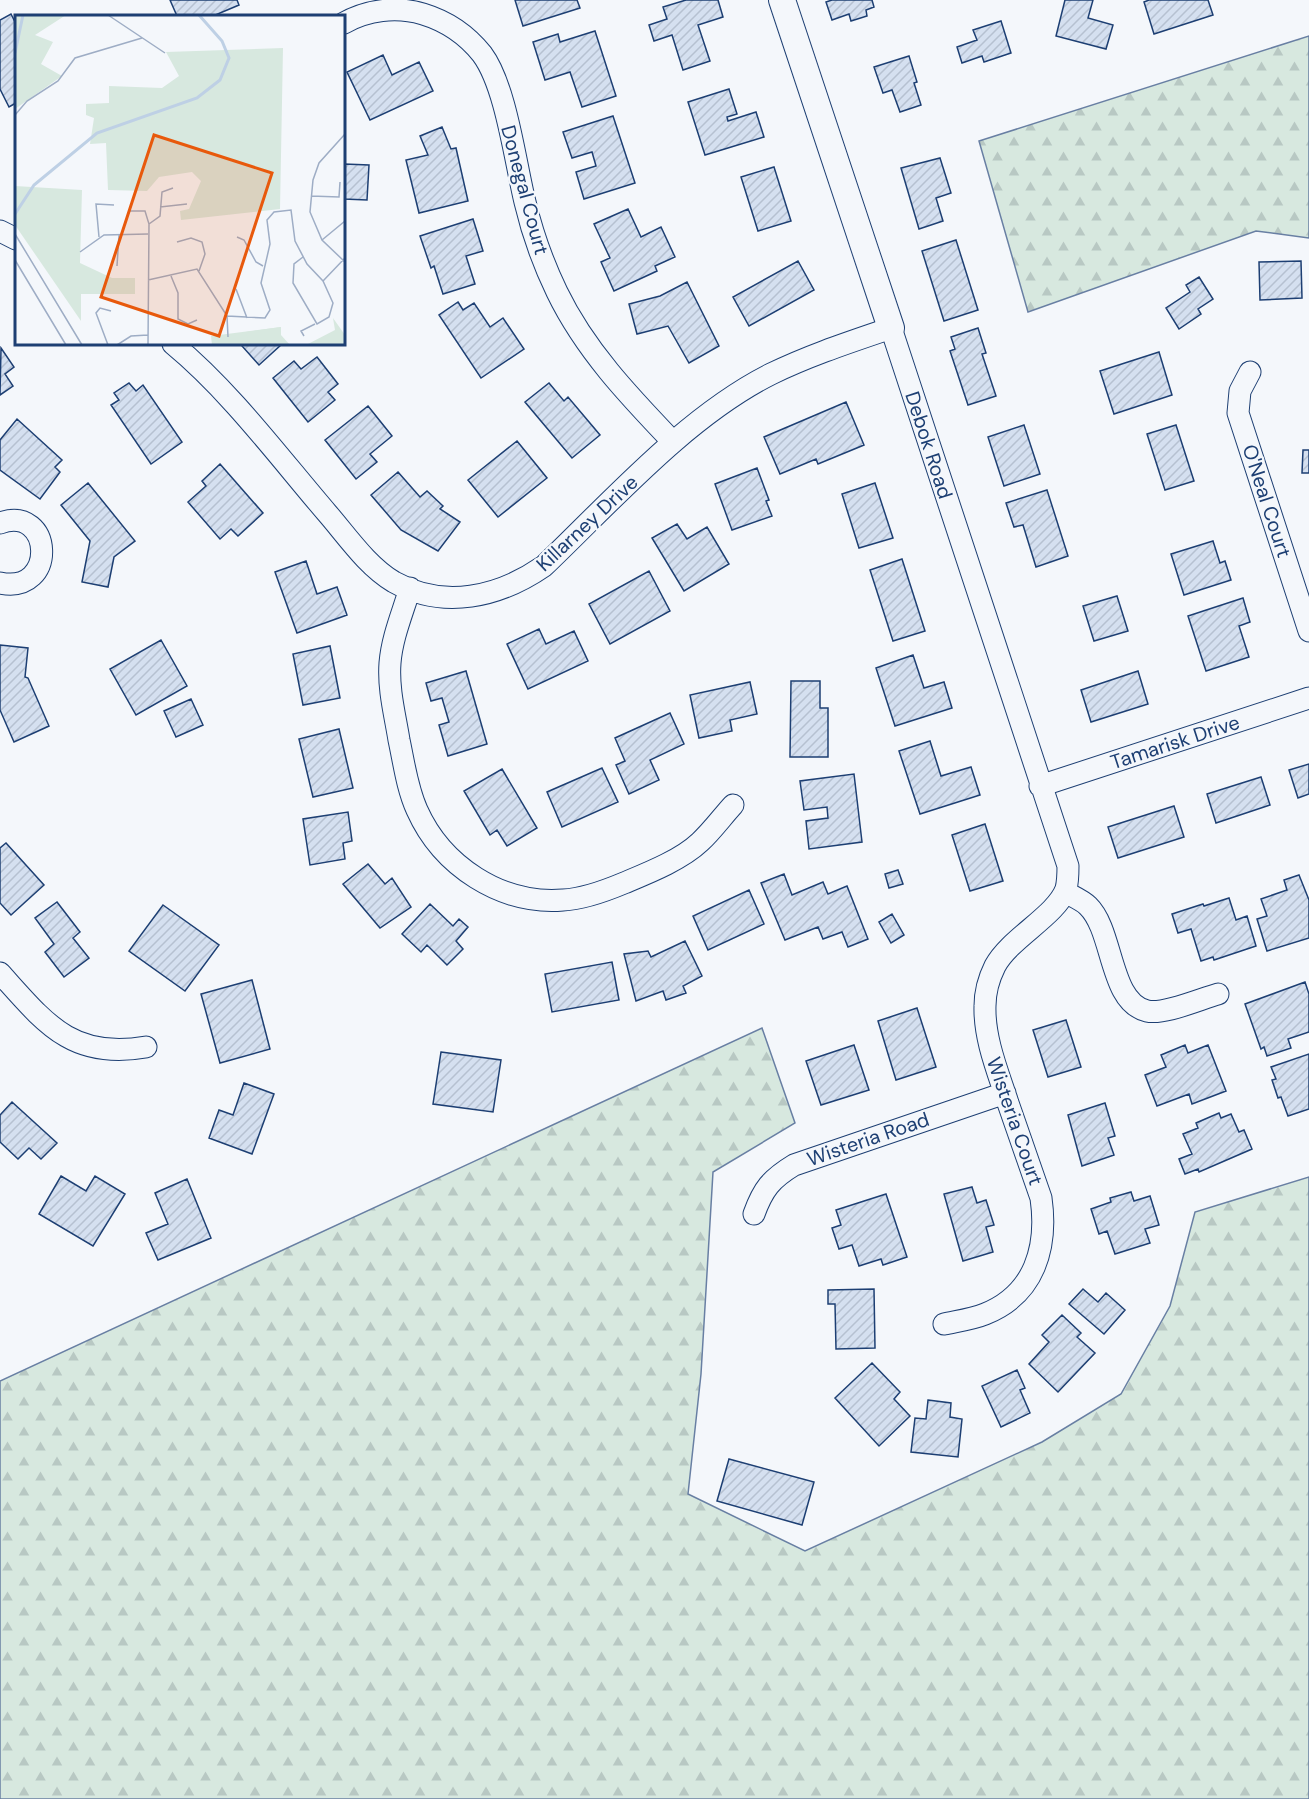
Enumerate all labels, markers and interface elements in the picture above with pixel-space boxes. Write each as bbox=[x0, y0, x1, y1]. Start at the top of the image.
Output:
inset map bbox=[15, 15, 345, 345]
street label: Donegal Court bbox=[495, 122, 555, 258]
street label: Debok Road bbox=[899, 388, 959, 502]
street label: O'Neal Court bbox=[1236, 441, 1298, 561]
street label: Killarney Drive bbox=[531, 469, 643, 577]
street label: Tamarisk Drive bbox=[1107, 709, 1243, 775]
street label: Wisteria Court bbox=[981, 1053, 1049, 1189]
street label: Wisteria Road bbox=[803, 1106, 933, 1172]

